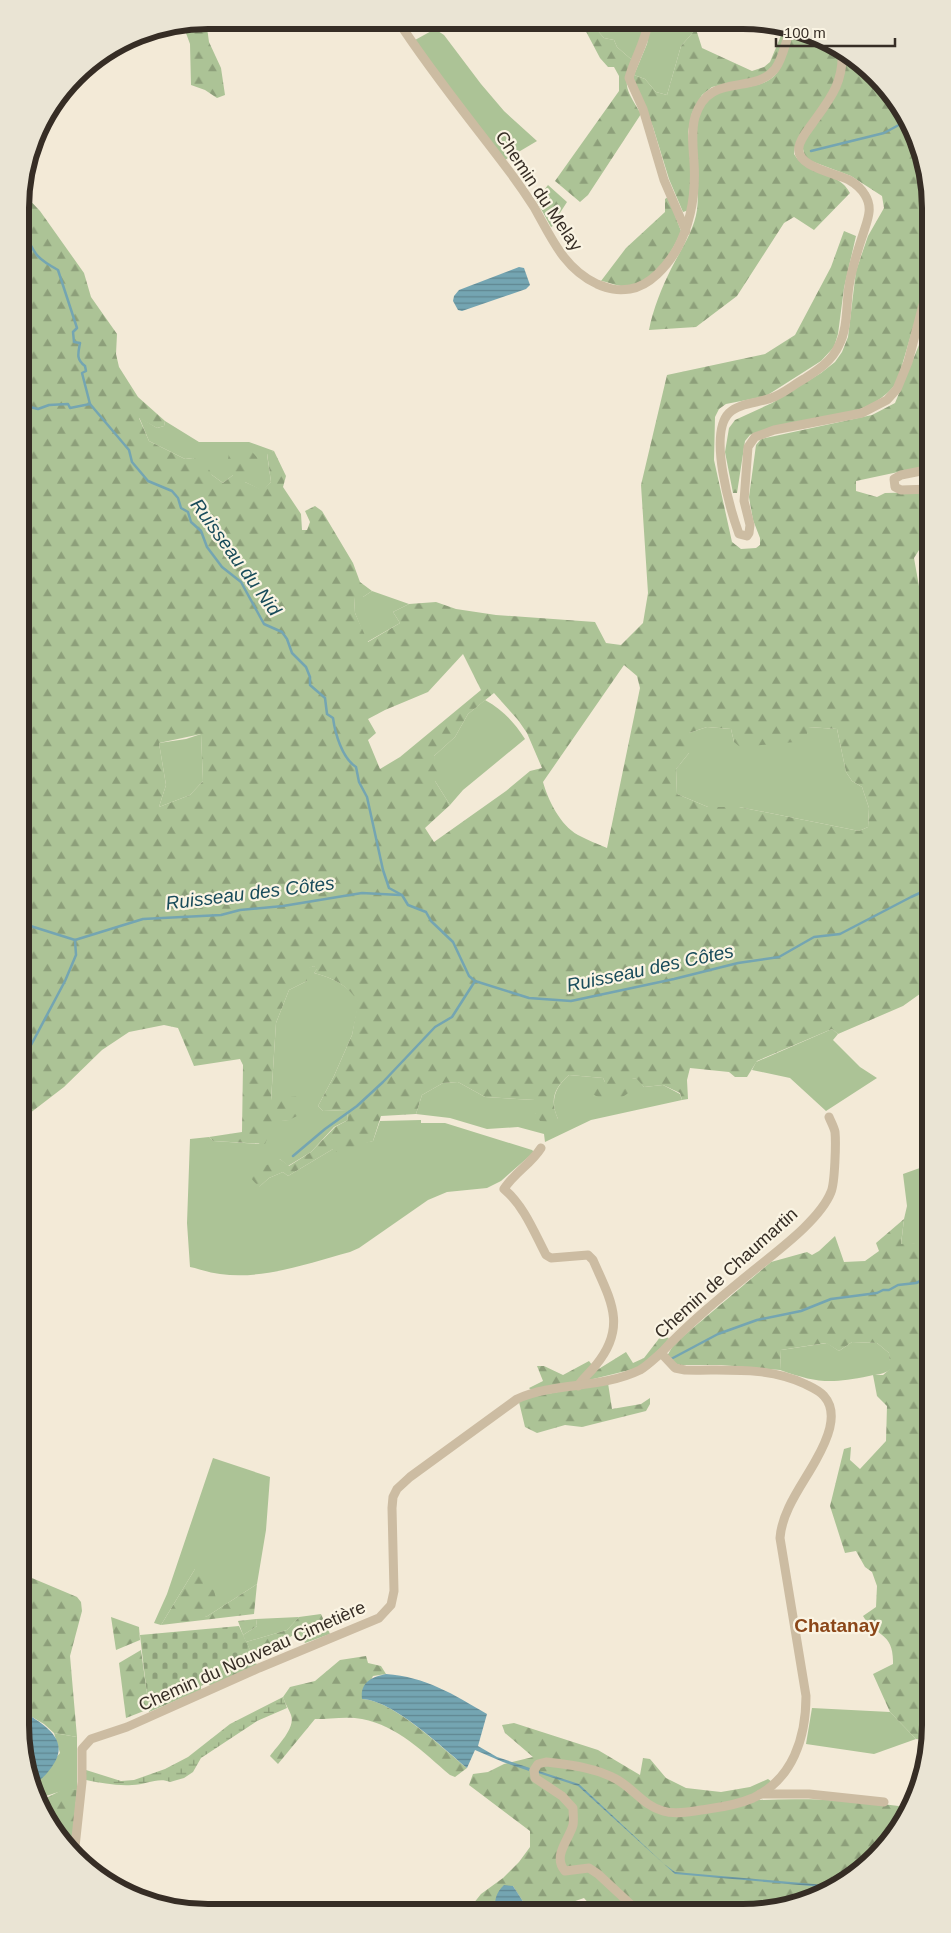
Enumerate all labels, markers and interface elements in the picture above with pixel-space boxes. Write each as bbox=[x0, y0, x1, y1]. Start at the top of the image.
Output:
scale bar bbox=[776, 15, 895, 47]
text: 100 m bbox=[784, 24, 826, 41]
street label: Chemin du Melay bbox=[492, 127, 586, 255]
water label: Ruisseau du Nid bbox=[187, 494, 286, 621]
water label: Ruisseau des Côtes bbox=[164, 872, 336, 914]
water label: Ruisseau des Côtes bbox=[565, 940, 736, 996]
street label: Chemin de Chaumartin bbox=[651, 1204, 801, 1342]
street label: Chemin du Nouveau Cimetière bbox=[136, 1597, 368, 1715]
district label: Chatanay bbox=[794, 1615, 880, 1636]

